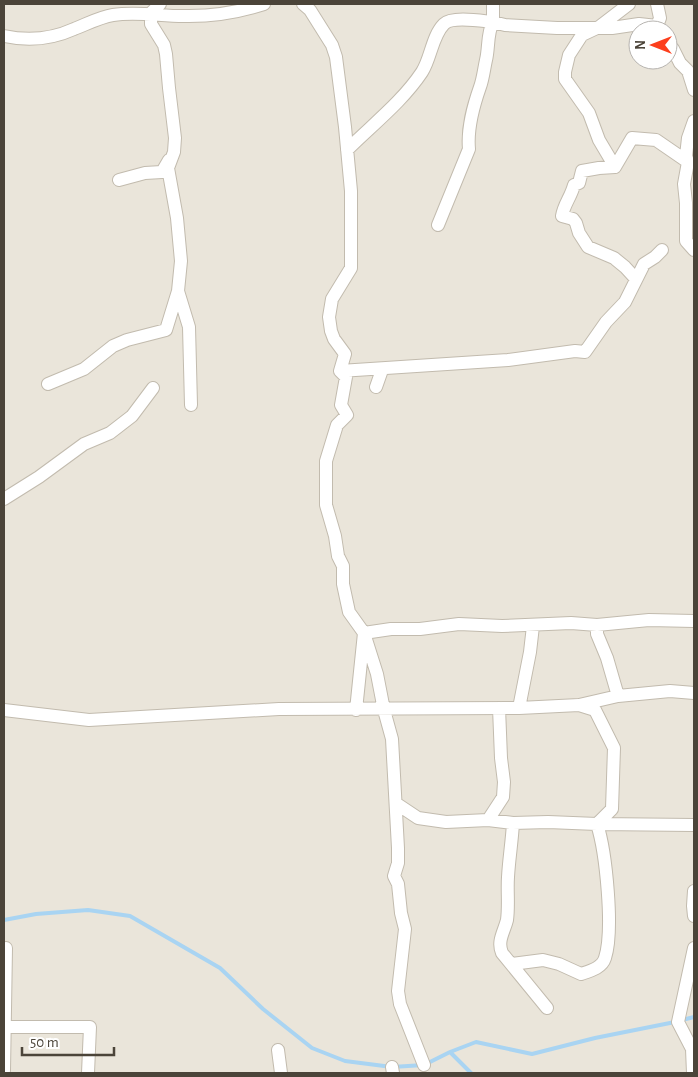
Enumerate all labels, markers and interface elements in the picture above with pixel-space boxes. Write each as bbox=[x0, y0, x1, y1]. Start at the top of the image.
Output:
north arrow bbox=[628, 20, 678, 70]
text: N bbox=[634, 40, 648, 50]
scale bar bbox=[22, 1024, 115, 1056]
text: 50 m bbox=[30, 1035, 59, 1050]

